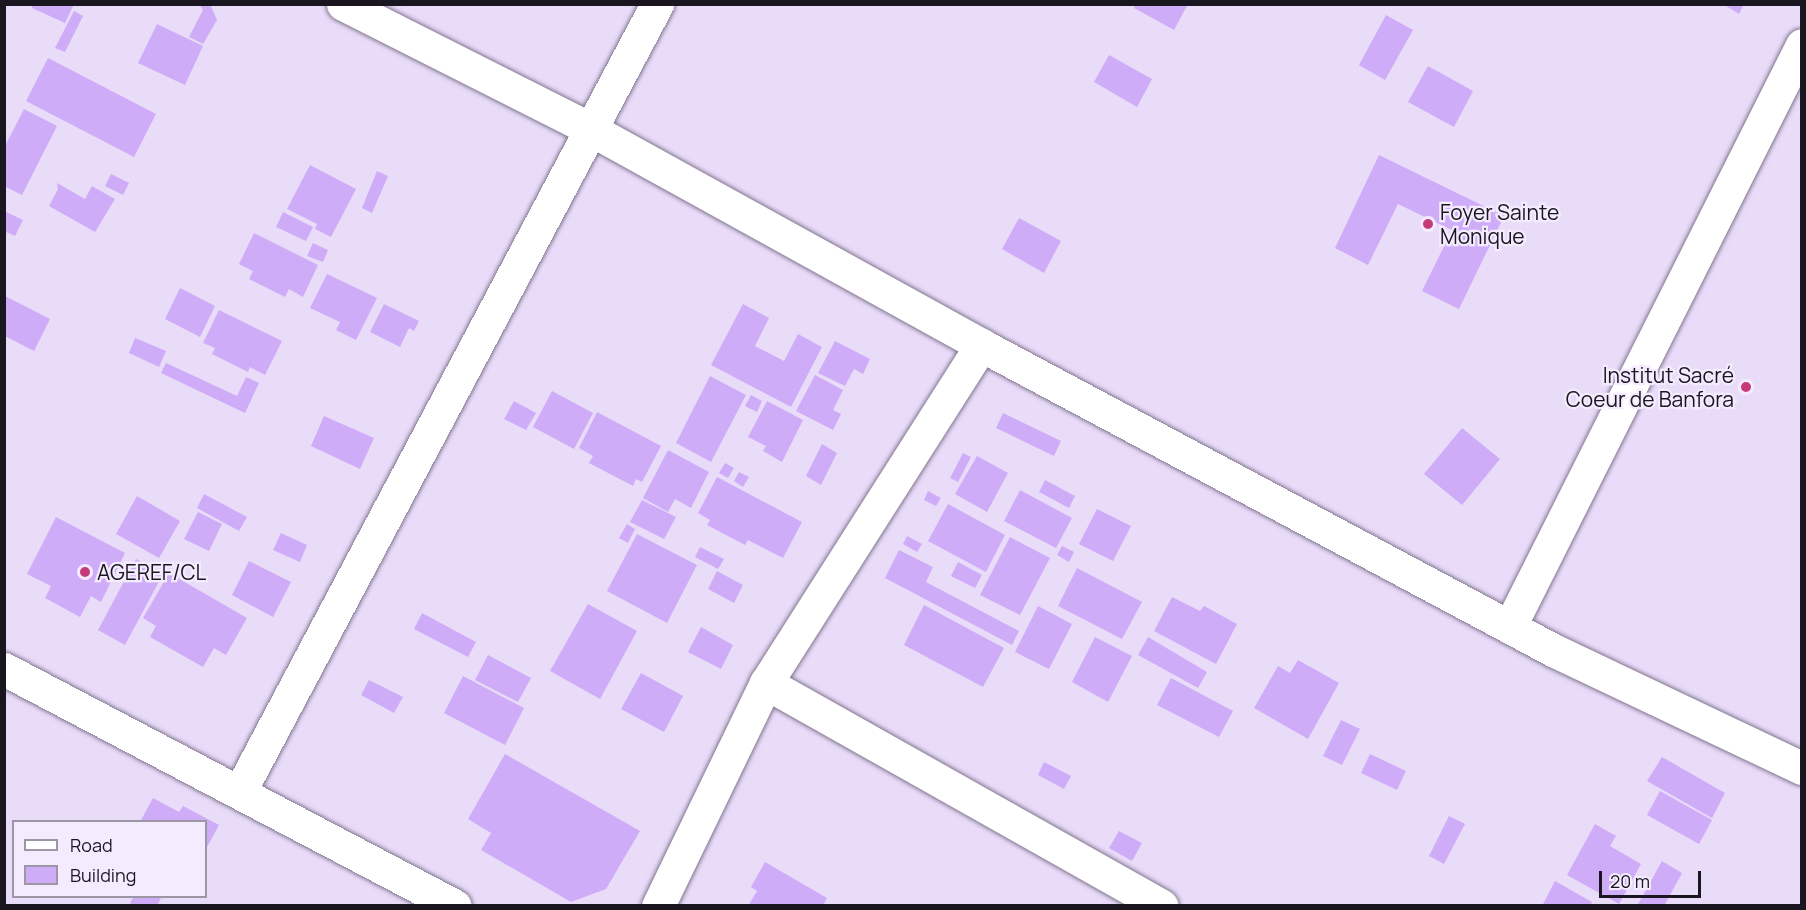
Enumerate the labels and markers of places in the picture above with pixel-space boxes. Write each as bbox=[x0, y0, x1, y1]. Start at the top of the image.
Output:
place label: Foyer Sainte Monique bbox=[1440, 199, 1559, 249]
marker: Foyer Sainte Monique bbox=[1421, 217, 1435, 231]
place label: Institut Sacré Coeur de Banfora bbox=[1566, 362, 1734, 412]
marker: Institut Sacré Coeur de Banfora bbox=[1739, 380, 1753, 394]
place label: AGEREF/CL bbox=[97, 559, 206, 585]
marker: AGEREF/CL bbox=[78, 565, 92, 579]

